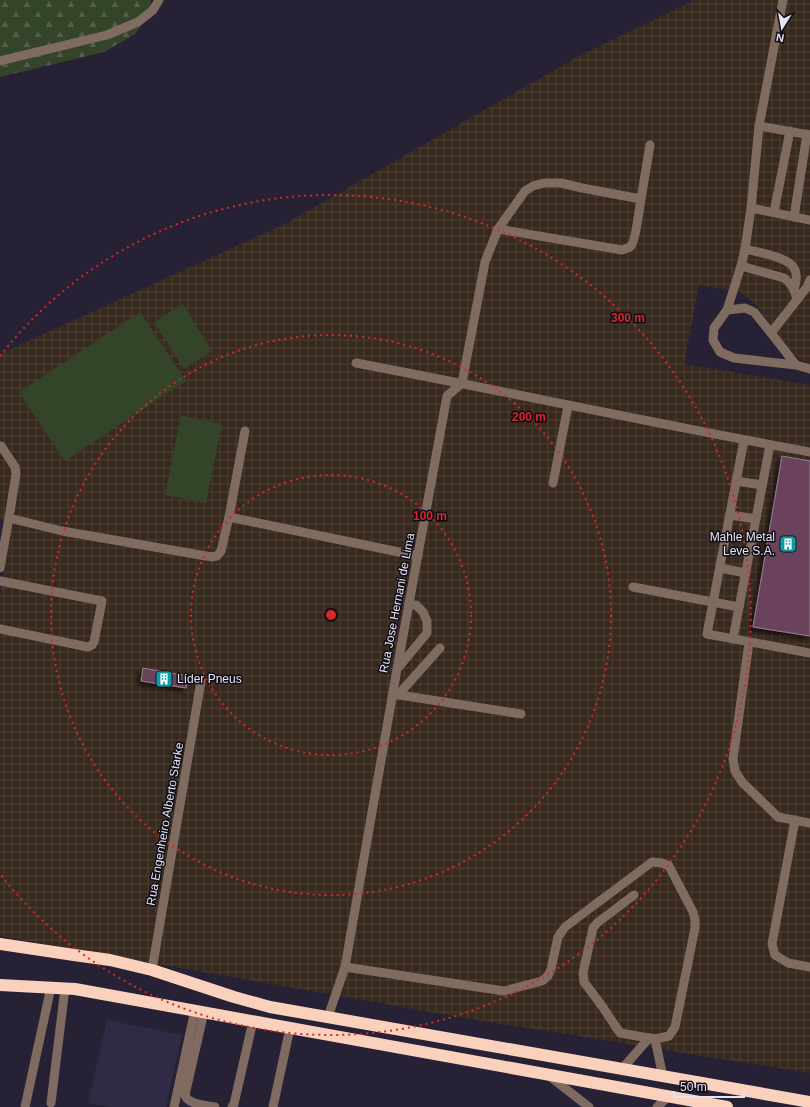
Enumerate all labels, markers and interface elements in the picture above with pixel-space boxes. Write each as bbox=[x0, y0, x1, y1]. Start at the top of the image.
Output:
north arrow bbox=[762, 8, 802, 48]
text: N bbox=[775, 31, 785, 44]
text: 300 m bbox=[611, 311, 645, 325]
text: 200 m bbox=[512, 410, 546, 424]
text: 100 m bbox=[413, 509, 447, 523]
place label: Mahle Metal Leve S.A. bbox=[710, 530, 775, 558]
street label: Rua Jose Hernani de Lima bbox=[377, 532, 417, 674]
building icon: Mahle Metal Leve S.A. bbox=[778, 534, 798, 554]
centre of rings bbox=[324, 608, 338, 622]
building icon: Líder Pneus bbox=[154, 669, 174, 689]
place label: Líder Pneus bbox=[177, 672, 242, 686]
street label: Rua Engenheiro Alberto Starke bbox=[144, 741, 186, 907]
scale bar bbox=[674, 1073, 744, 1099]
text: 50 m bbox=[680, 1080, 707, 1094]

